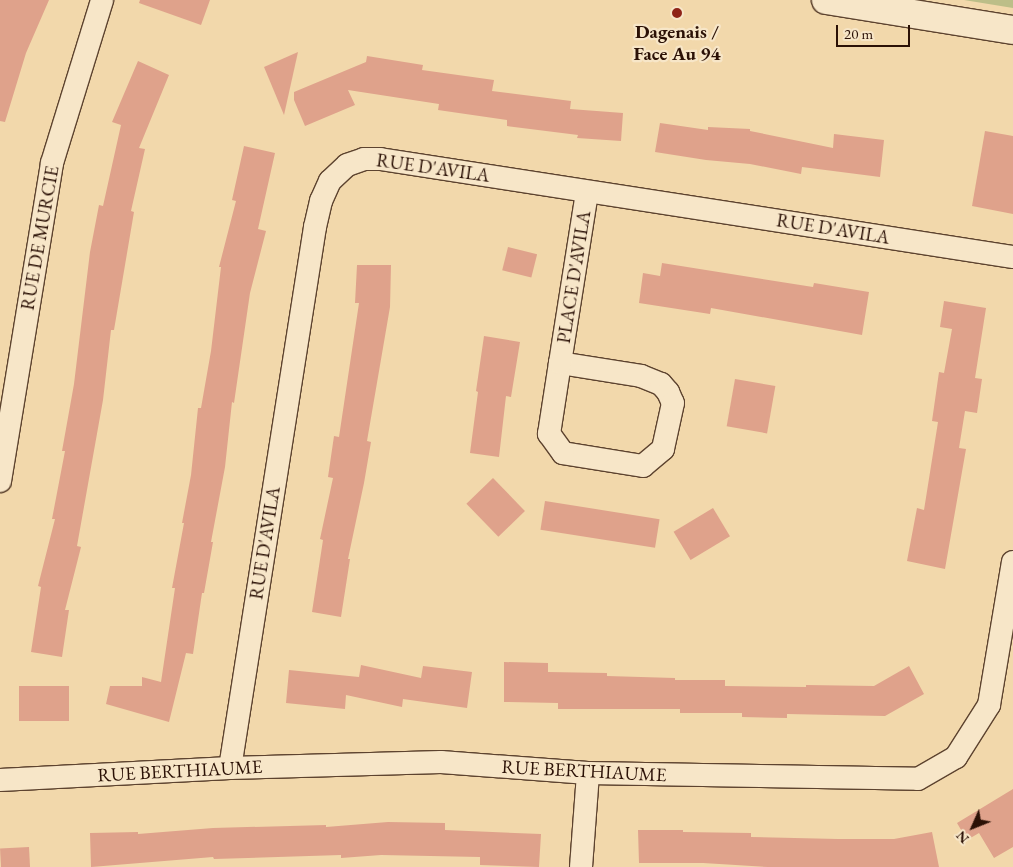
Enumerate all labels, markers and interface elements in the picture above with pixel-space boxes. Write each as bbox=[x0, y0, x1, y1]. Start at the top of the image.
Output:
marker: Dagenais / Face Au 94 bbox=[671, 7, 683, 19]
scale bar bbox=[838, 15, 912, 47]
place label: Dagenais / Face Au 94 bbox=[634, 21, 720, 65]
text: 20 m bbox=[844, 24, 873, 43]
street label: RUE D'AVILA bbox=[375, 149, 491, 187]
street label: RUE DE MURCIE bbox=[16, 164, 64, 312]
street label: PLACE D'AVILA bbox=[552, 209, 596, 345]
street label: RUE D'AVILA bbox=[775, 209, 891, 249]
street label: RUE D'AVILA bbox=[245, 485, 285, 601]
street label: RUE BERTHIAUME bbox=[97, 755, 263, 787]
street label: RUE BERTHIAUME bbox=[501, 755, 667, 787]
north arrow bbox=[948, 802, 998, 852]
text: N bbox=[952, 827, 973, 848]

